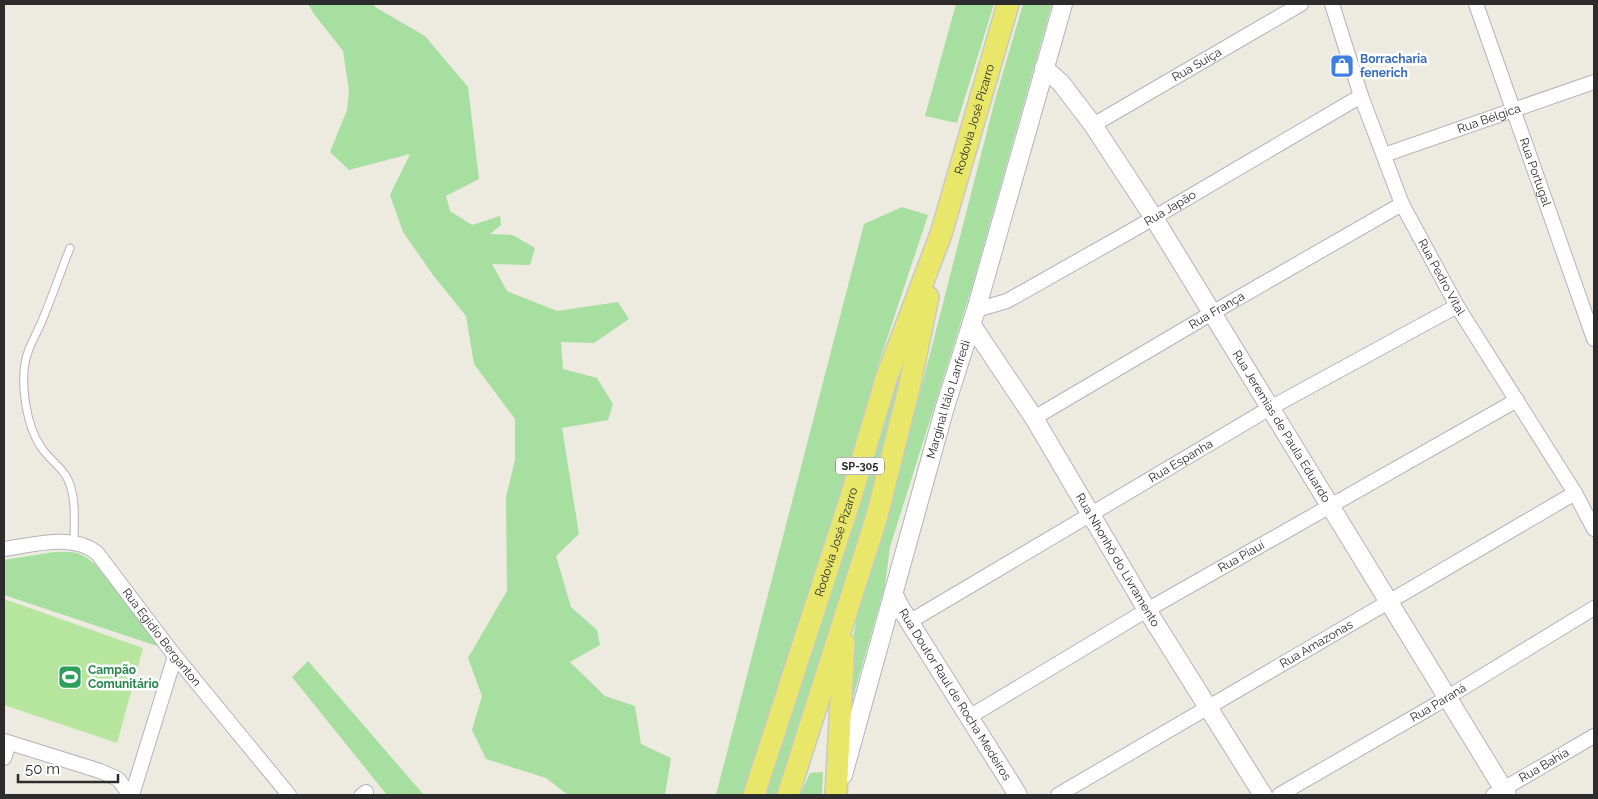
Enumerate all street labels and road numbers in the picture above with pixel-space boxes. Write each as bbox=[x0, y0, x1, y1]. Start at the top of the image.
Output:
street label: Rua Suiça bbox=[1170, 45, 1224, 84]
street label: Rodovia José Pizarro bbox=[952, 63, 997, 176]
street label: Rua Bélgica bbox=[1455, 101, 1522, 136]
street label: Rua Portugal bbox=[1517, 136, 1554, 209]
street label: Rua Japão bbox=[1142, 188, 1198, 229]
street label: Rua Pedro Vital bbox=[1415, 236, 1468, 318]
street label: Rua França bbox=[1186, 289, 1247, 332]
street label: Marginal Itálo Lanfredi bbox=[924, 338, 973, 460]
street label: Rua Jeremias de Paula Eduardo bbox=[1230, 348, 1333, 505]
street label: Rua Espanha bbox=[1146, 436, 1215, 485]
road number: SP-305 bbox=[836, 458, 884, 474]
street label: Rodovia José Pizarro bbox=[812, 486, 860, 598]
street label: Rua Nhonhô do Livramento bbox=[1073, 491, 1163, 629]
street label: Rua Piauí bbox=[1216, 538, 1267, 575]
street label: Rua Egidio Berganton bbox=[119, 586, 204, 689]
street label: Rua Doutor Raul de Rocha Medeiros bbox=[896, 606, 1014, 783]
street label: Rua Amazonas bbox=[1277, 617, 1355, 671]
street label: Rua Paraná bbox=[1408, 681, 1469, 725]
street label: Rua Bahia bbox=[1517, 745, 1571, 785]

